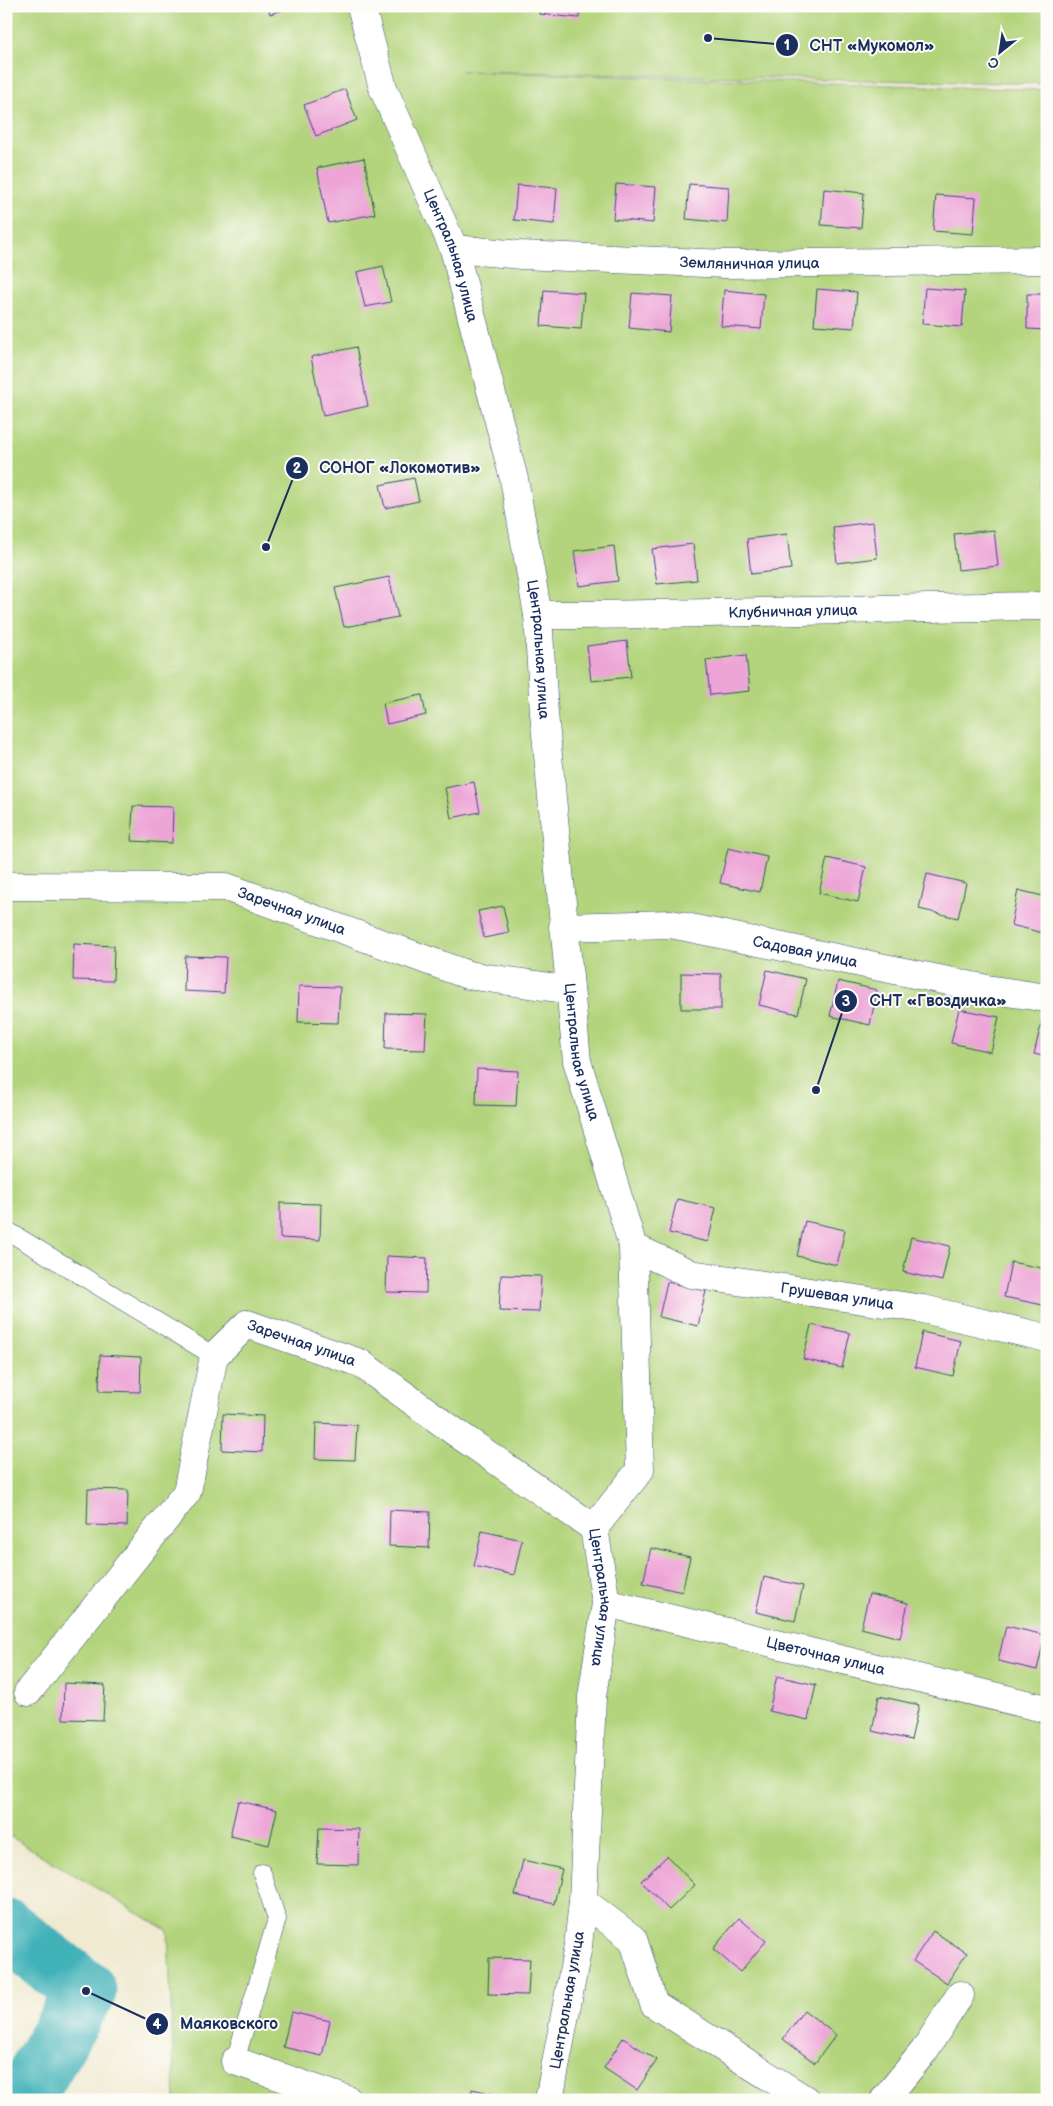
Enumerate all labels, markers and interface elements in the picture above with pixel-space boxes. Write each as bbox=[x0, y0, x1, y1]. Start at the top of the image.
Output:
north arrow bbox=[976, 28, 1026, 78]
callout: СНТ «Мукомол» bbox=[774, 30, 944, 61]
text: 1 bbox=[784, 36, 790, 55]
text: СНТ «Мукомол» bbox=[810, 37, 934, 56]
text: С bbox=[985, 53, 1002, 73]
street label: Центральная улица bbox=[419, 186, 482, 324]
street label: Земляничная улица bbox=[679, 253, 820, 274]
callout: СОНОГ «Локомотив» bbox=[284, 452, 491, 483]
text: 2 bbox=[293, 459, 302, 478]
text: СОНОГ «Локомотив» bbox=[319, 459, 481, 478]
street label: Центральная улица bbox=[522, 578, 554, 720]
street label: Клубничная улица bbox=[728, 601, 858, 623]
street label: Заречная улица bbox=[235, 883, 348, 940]
street label: Садовая улица bbox=[751, 932, 859, 972]
street label: Центральная улица bbox=[560, 982, 603, 1123]
callout: СНТ «Гвоздичка» bbox=[834, 985, 1016, 1016]
text: 3 bbox=[842, 992, 851, 1011]
text: СНТ «Гвоздичка» bbox=[869, 992, 1007, 1011]
street label: Грушевая улица bbox=[779, 1279, 895, 1315]
street label: Заречная улица bbox=[245, 1316, 358, 1371]
street label: Центральная улица bbox=[584, 1527, 615, 1668]
street label: Цветочная улица bbox=[764, 1633, 887, 1680]
street label: Центральная улица bbox=[546, 1929, 589, 2071]
callout: Маяковского bbox=[145, 2008, 288, 2039]
text: 4 bbox=[153, 2015, 162, 2034]
text: Маяковского bbox=[180, 2015, 278, 2034]

